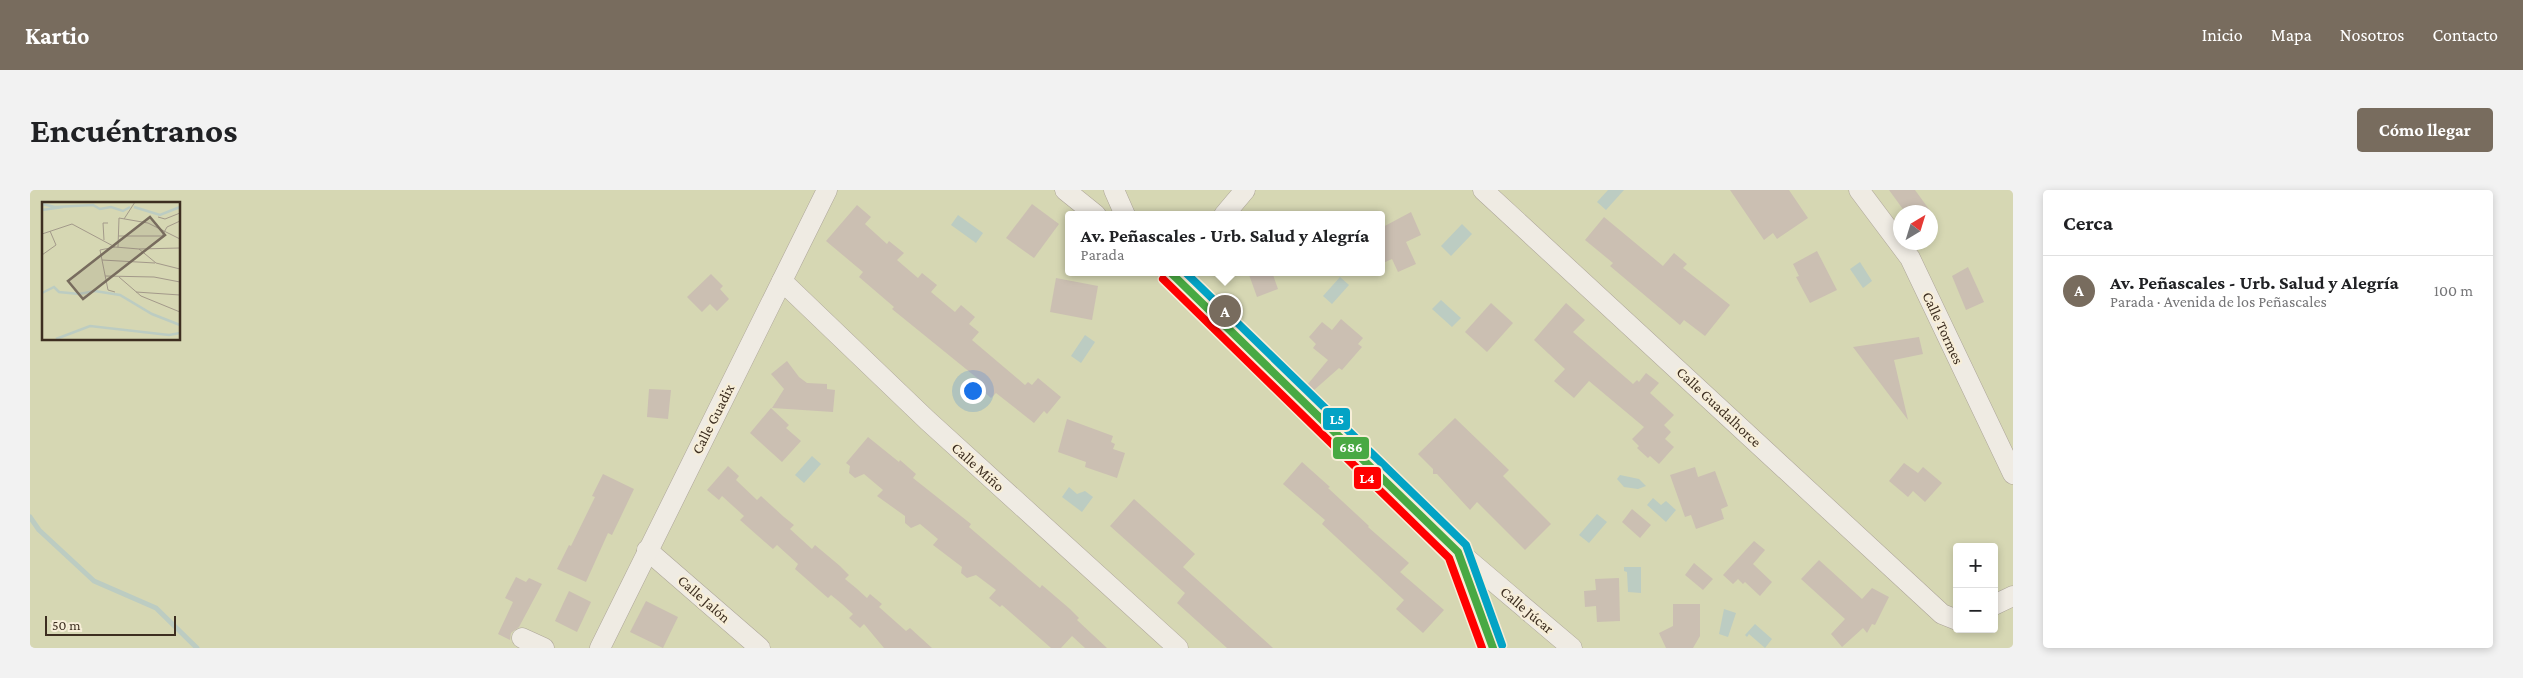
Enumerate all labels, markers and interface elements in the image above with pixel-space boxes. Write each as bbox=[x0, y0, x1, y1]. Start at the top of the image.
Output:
text: Kartio bbox=[25, 22, 90, 49]
text: Inicio bbox=[2202, 25, 2243, 45]
text: Mapa bbox=[2271, 25, 2312, 45]
text: Nosotros bbox=[2340, 25, 2404, 45]
text: Contacto bbox=[2432, 25, 2498, 45]
button: Cómo llegar bbox=[2357, 108, 2493, 152]
text: Encuéntranos bbox=[30, 111, 237, 150]
inset map bbox=[42, 202, 180, 340]
north arrow bbox=[1893, 205, 1938, 250]
popup bbox=[1065, 211, 1385, 276]
text: Cerca bbox=[2063, 211, 2113, 235]
text: Av. Peñascales - Urb. Salud y Alegría bbox=[1081, 225, 1369, 246]
text: Parada bbox=[1081, 246, 1124, 263]
text: Av. Peñascales - Urb. Salud y Alegría bbox=[2110, 272, 2399, 293]
text: A bbox=[2074, 282, 2084, 299]
text: 100 m bbox=[2434, 282, 2473, 299]
street label: Calle Tormes bbox=[1919, 289, 1967, 367]
pin: A bbox=[1209, 292, 1241, 330]
text: Parada · Avenida de los Peñascales bbox=[2110, 293, 2327, 310]
street label: Calle Guadalhorce bbox=[1674, 364, 1765, 450]
your location bbox=[960, 378, 986, 404]
street label: Calle Guadix bbox=[689, 381, 737, 457]
line badge: L5 bbox=[1322, 407, 1351, 431]
text: L5 bbox=[1330, 411, 1344, 427]
line badge: 686 bbox=[1332, 436, 1370, 460]
street label: Calle Miño bbox=[949, 439, 1007, 495]
text: 686 bbox=[1339, 439, 1363, 455]
line badge: L4 bbox=[1353, 466, 1382, 490]
text: L4 bbox=[1359, 470, 1375, 486]
map controls bbox=[1953, 543, 1998, 633]
button: + bbox=[1953, 543, 1998, 588]
street label: Calle Jalón bbox=[674, 572, 733, 627]
street label: Calle Júcar bbox=[1497, 583, 1557, 638]
button: − bbox=[1953, 588, 1998, 633]
scale bar bbox=[45, 613, 176, 636]
text: 50 m bbox=[52, 617, 80, 633]

